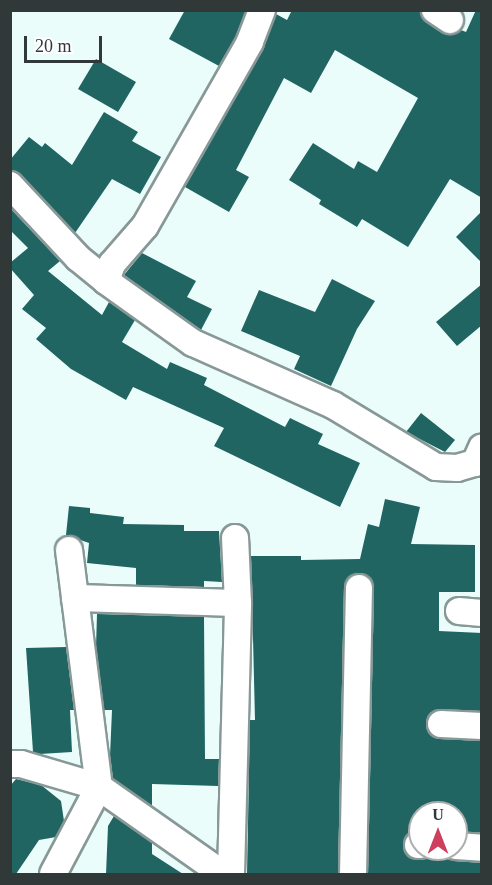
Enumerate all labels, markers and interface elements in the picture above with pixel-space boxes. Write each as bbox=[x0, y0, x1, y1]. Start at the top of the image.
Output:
scale bar bbox=[27, 24, 105, 62]
text: 20 m bbox=[35, 36, 72, 56]
north arrow bbox=[408, 801, 468, 861]
text: U bbox=[432, 806, 444, 823]

